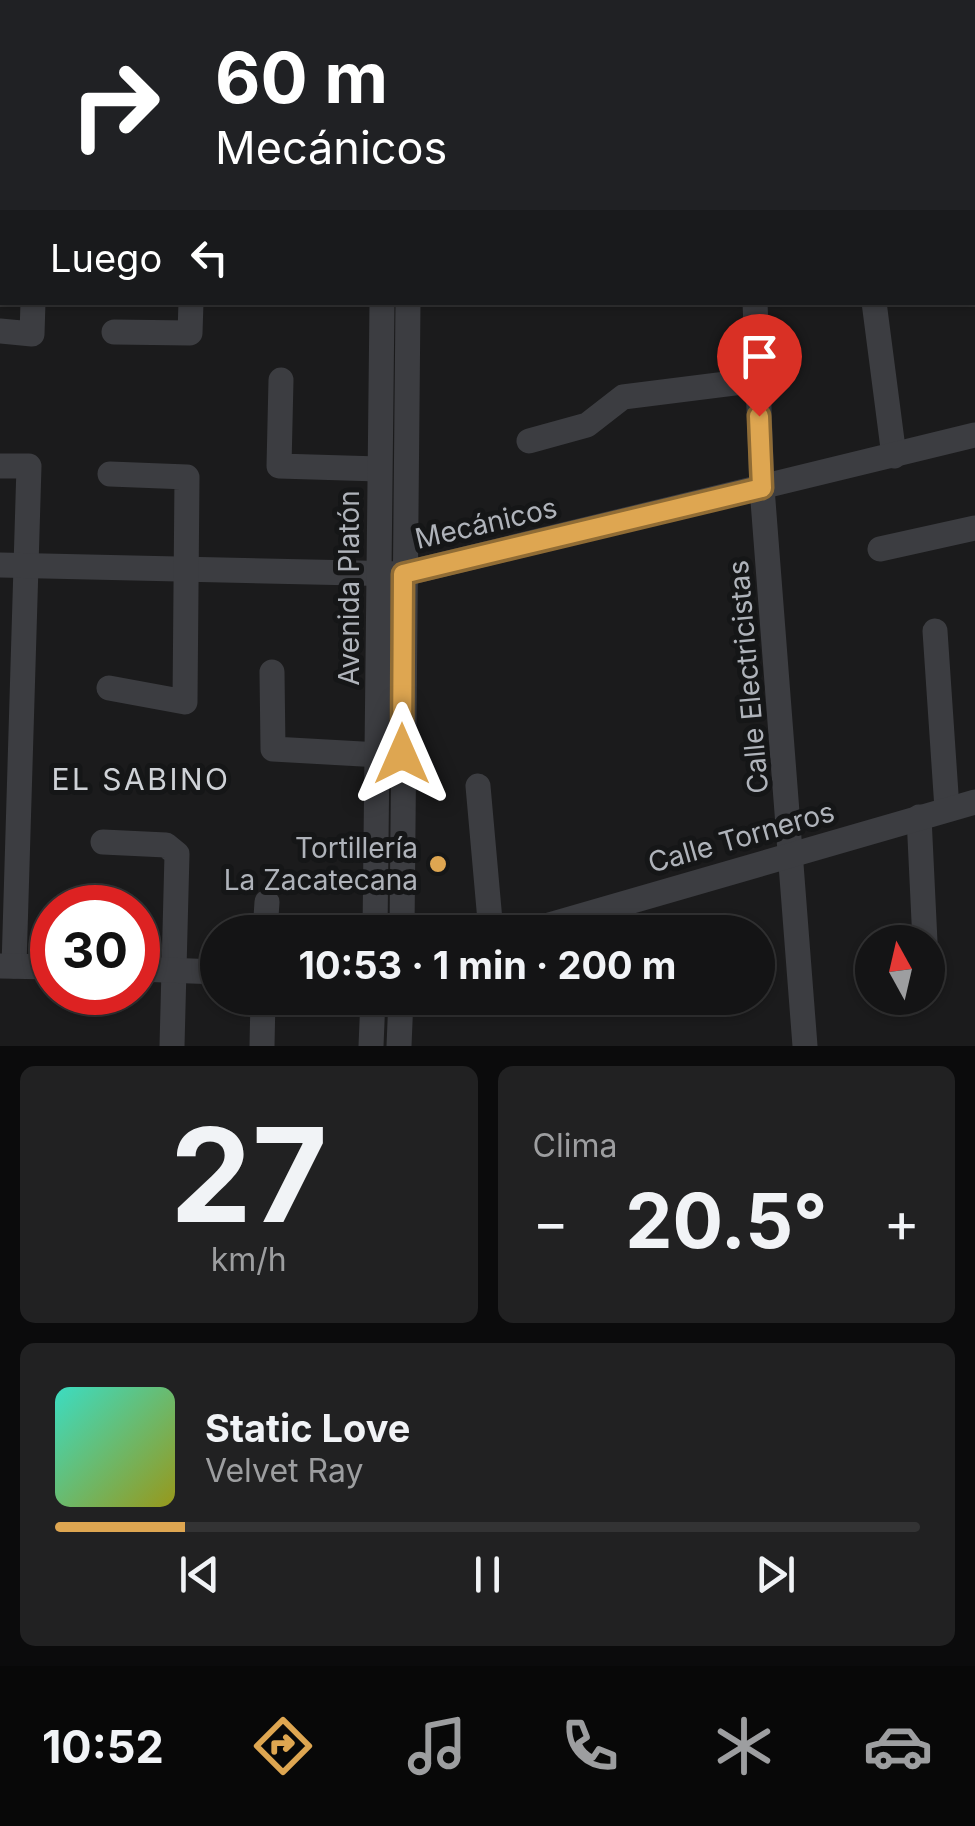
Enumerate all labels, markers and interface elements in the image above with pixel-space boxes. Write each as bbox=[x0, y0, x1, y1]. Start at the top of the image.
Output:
text: 60 m bbox=[215, 35, 388, 120]
icon: right bbox=[50, 40, 180, 170]
text: Mecánicos bbox=[215, 120, 447, 175]
icon: left bbox=[182, 230, 237, 285]
text: Luego bbox=[50, 235, 162, 281]
pin bbox=[717, 314, 802, 417]
icon: arrive bbox=[732, 329, 787, 384]
street label: Avenida Platón bbox=[332, 490, 366, 686]
street label: Mecánicos bbox=[412, 490, 560, 556]
street label: Calle Electricistas bbox=[721, 559, 775, 795]
position arrow bbox=[350, 702, 454, 806]
district label: EL SABINO bbox=[51, 761, 231, 797]
street label: Calle Torneros bbox=[644, 794, 838, 880]
place label: Tortillería La Zacatecana bbox=[224, 831, 418, 897]
marker: Tortillería La Zacatecana bbox=[427, 853, 449, 875]
speed limit sign: 30 bbox=[30, 885, 160, 1015]
north arrow bbox=[855, 925, 945, 1015]
map controls bbox=[855, 925, 945, 1015]
text: 10:53 · 1 min · 200 m bbox=[299, 942, 676, 988]
text: 27 bbox=[170, 1096, 328, 1253]
text: Clima bbox=[533, 1126, 617, 1165]
text: 20.5° bbox=[625, 1175, 827, 1266]
text: − bbox=[533, 1189, 569, 1255]
text: + bbox=[884, 1189, 920, 1255]
text: km/h bbox=[211, 1240, 287, 1279]
text: Static Love bbox=[205, 1405, 410, 1451]
text: Velvet Ray bbox=[205, 1451, 363, 1490]
icon: previous bbox=[172, 1547, 227, 1602]
icon: pause bbox=[460, 1547, 515, 1602]
icon: next bbox=[748, 1547, 803, 1602]
icon: directions bbox=[248, 1711, 318, 1781]
icon: music bbox=[402, 1711, 472, 1781]
icon: phone bbox=[555, 1711, 625, 1781]
icon: climate bbox=[709, 1711, 779, 1781]
icon: car bbox=[863, 1711, 933, 1781]
text: 10:52 bbox=[42, 1719, 164, 1774]

